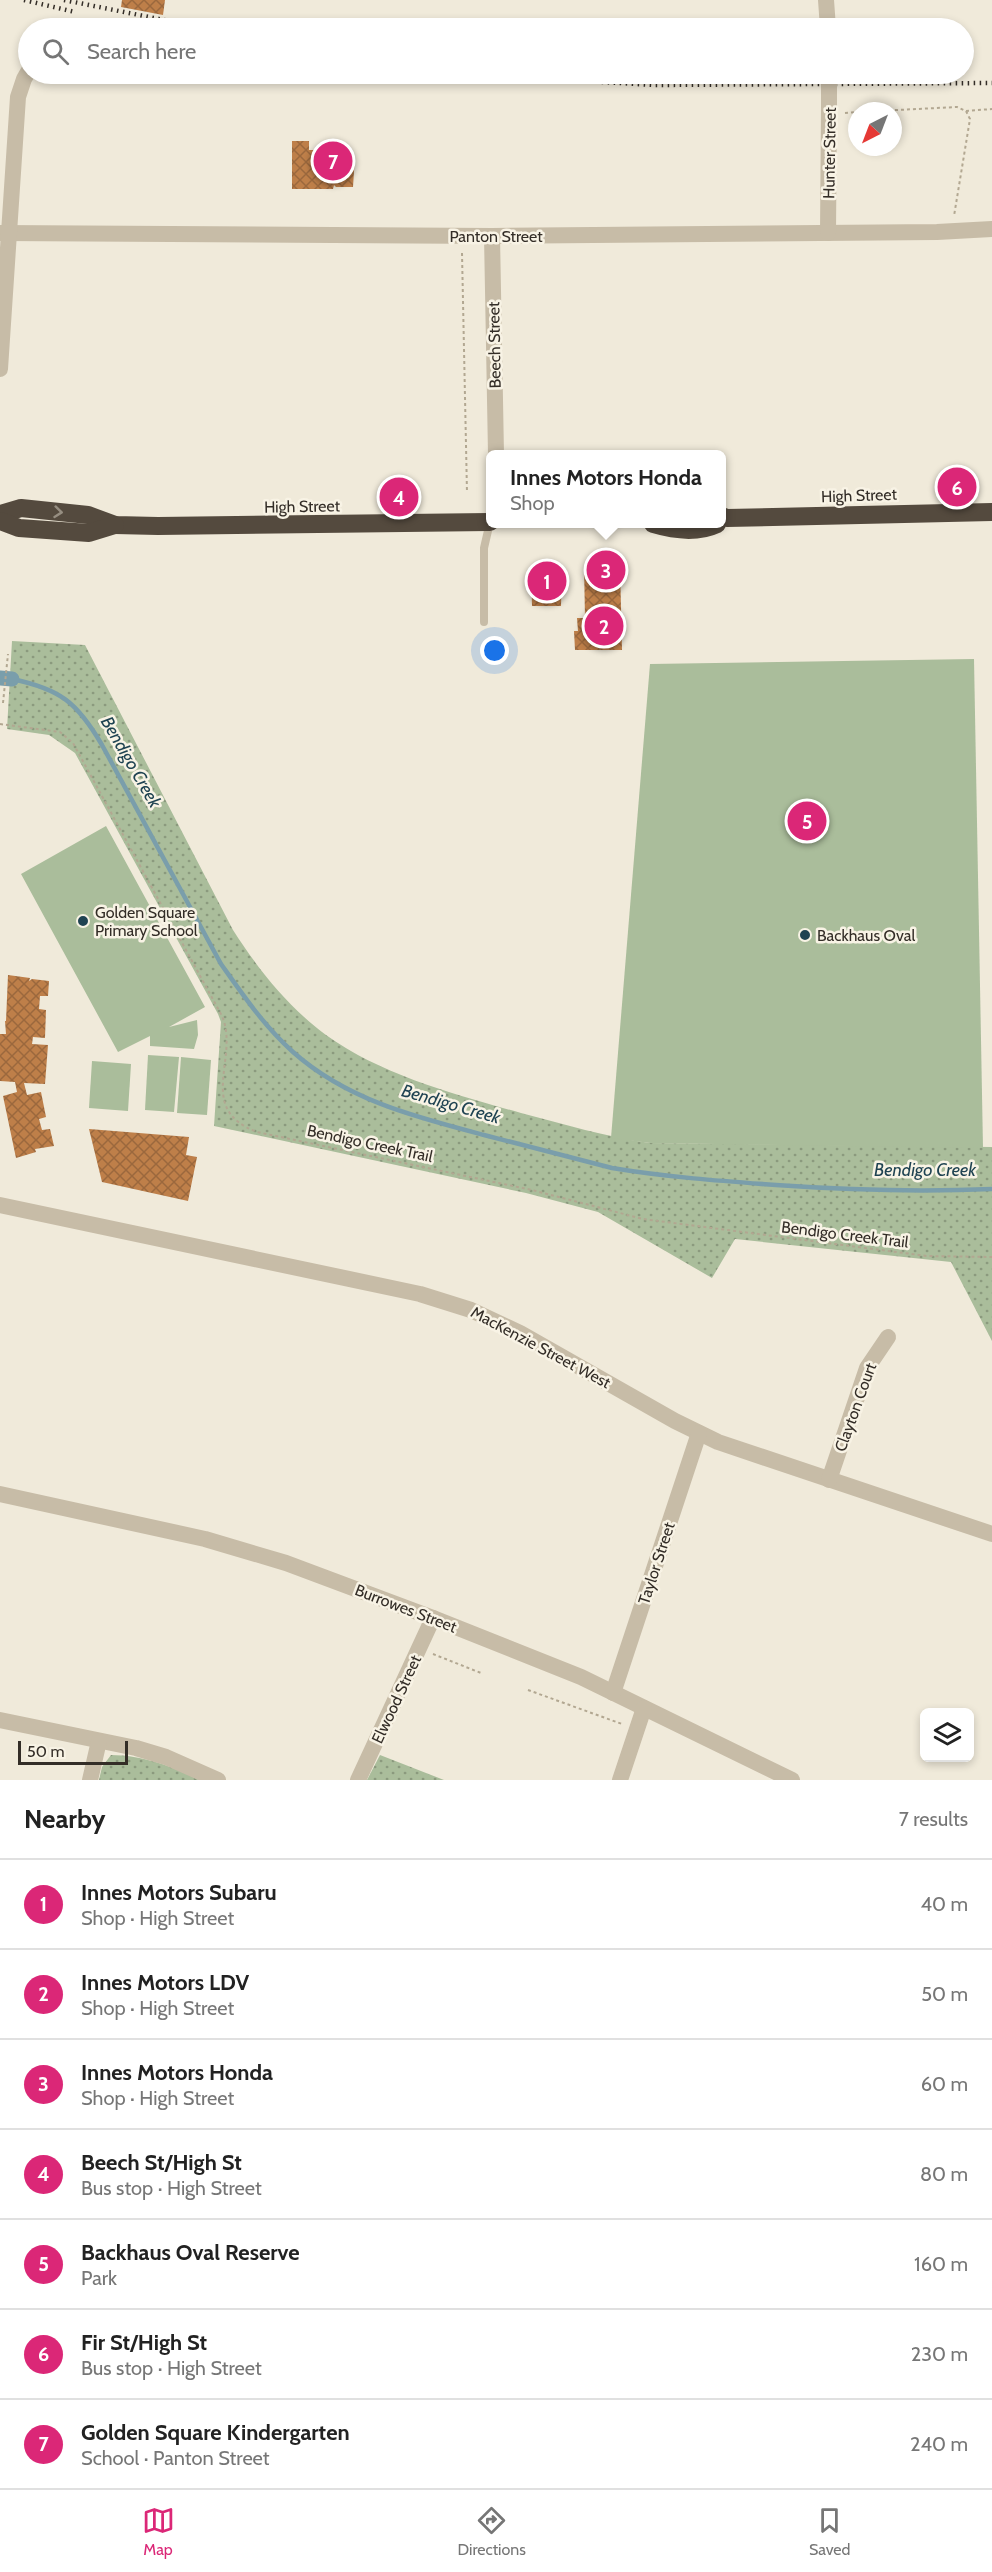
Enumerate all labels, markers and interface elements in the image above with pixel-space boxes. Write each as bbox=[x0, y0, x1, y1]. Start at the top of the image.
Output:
search box bbox=[18, 18, 974, 84]
icon: search bbox=[39, 35, 72, 68]
text: Search here bbox=[87, 38, 196, 65]
north arrow bbox=[848, 102, 902, 156]
street label: Hunter Street bbox=[819, 106, 840, 199]
pin: 7 bbox=[314, 138, 352, 184]
street label: Panton Street bbox=[449, 227, 543, 246]
street label: Beech Street bbox=[484, 301, 505, 388]
popup bbox=[486, 450, 726, 528]
text: Innes Motors Honda bbox=[510, 464, 702, 491]
pin: 6 bbox=[938, 464, 976, 510]
pin: 4 bbox=[380, 474, 418, 520]
street label: High Street bbox=[821, 485, 898, 506]
text: Shop bbox=[510, 491, 555, 515]
street label: High Street bbox=[264, 496, 341, 517]
one-way arrow bbox=[53, 505, 62, 518]
pin: 3 bbox=[586, 548, 626, 592]
pin: 1 bbox=[528, 558, 566, 604]
pin: 2 bbox=[584, 604, 624, 648]
your location bbox=[480, 636, 509, 665]
water label: Bendigo Creek bbox=[96, 712, 167, 813]
pin: 5 bbox=[788, 798, 826, 844]
place label: Golden Square Primary School bbox=[95, 903, 198, 940]
marker: Golden Square Primary School bbox=[76, 914, 90, 928]
place label: Backhaus Oval bbox=[817, 926, 915, 945]
marker: Backhaus Oval bbox=[798, 928, 812, 942]
water label: Bendigo Creek bbox=[399, 1079, 504, 1129]
street label: Bendigo Creek Trail bbox=[305, 1121, 435, 1166]
water label: Bendigo Creek bbox=[874, 1159, 977, 1181]
street label: Bendigo Creek Trail bbox=[780, 1217, 910, 1252]
street label: MacKenzie Street West bbox=[468, 1303, 614, 1393]
street label: Clayton Court bbox=[831, 1360, 881, 1454]
street label: Taylor Street bbox=[634, 1519, 679, 1607]
street label: Burrowes Street bbox=[352, 1580, 460, 1637]
street label: Elwood Street bbox=[368, 1651, 425, 1746]
map controls bbox=[920, 1708, 974, 1762]
button: layers bbox=[920, 1708, 974, 1762]
scale bar bbox=[18, 1738, 128, 1766]
text: 50 m bbox=[27, 1742, 64, 1761]
text: Nearby bbox=[24, 1803, 105, 1835]
text: 7 results bbox=[899, 1807, 968, 1831]
text: Innes Motors Subaru bbox=[81, 1879, 277, 1906]
text: 1 bbox=[40, 1892, 47, 1916]
text: 40 m bbox=[920, 1892, 968, 1916]
text: Shop · High Street bbox=[81, 1906, 234, 1930]
text: Innes Motors LDV bbox=[81, 1969, 249, 1996]
text: 2 bbox=[38, 1982, 49, 2006]
text: 50 m bbox=[921, 1982, 968, 2006]
text: Shop · High Street bbox=[81, 1996, 234, 2020]
text: Innes Motors Honda bbox=[81, 2059, 273, 2086]
text: 3 bbox=[38, 2072, 49, 2096]
text: 60 m bbox=[921, 2072, 968, 2096]
text: Shop · High Street bbox=[81, 2086, 234, 2110]
text: Beech St/High St bbox=[81, 2149, 242, 2176]
text: 4 bbox=[37, 2162, 50, 2186]
text: 80 m bbox=[920, 2162, 968, 2186]
text: Bus stop · High Street bbox=[81, 2176, 262, 2200]
text: Backhaus Oval Reserve bbox=[81, 2239, 300, 2266]
text: 5 bbox=[38, 2252, 49, 2276]
text: 160 m bbox=[914, 2252, 968, 2276]
text: Park bbox=[81, 2266, 117, 2290]
text: Fir St/High St bbox=[81, 2329, 207, 2356]
text: 6 bbox=[38, 2342, 49, 2366]
text: 230 m bbox=[911, 2342, 968, 2366]
text: Bus stop · High Street bbox=[81, 2356, 262, 2380]
text: Golden Square Kindergarten bbox=[81, 2419, 350, 2446]
text: 7 bbox=[38, 2432, 49, 2456]
text: 240 m bbox=[910, 2432, 968, 2456]
text: School · Panton Street bbox=[81, 2446, 270, 2470]
tab: Map bbox=[142, 2504, 175, 2559]
tab: Directions bbox=[458, 2504, 526, 2559]
tab: Saved bbox=[809, 2504, 850, 2559]

